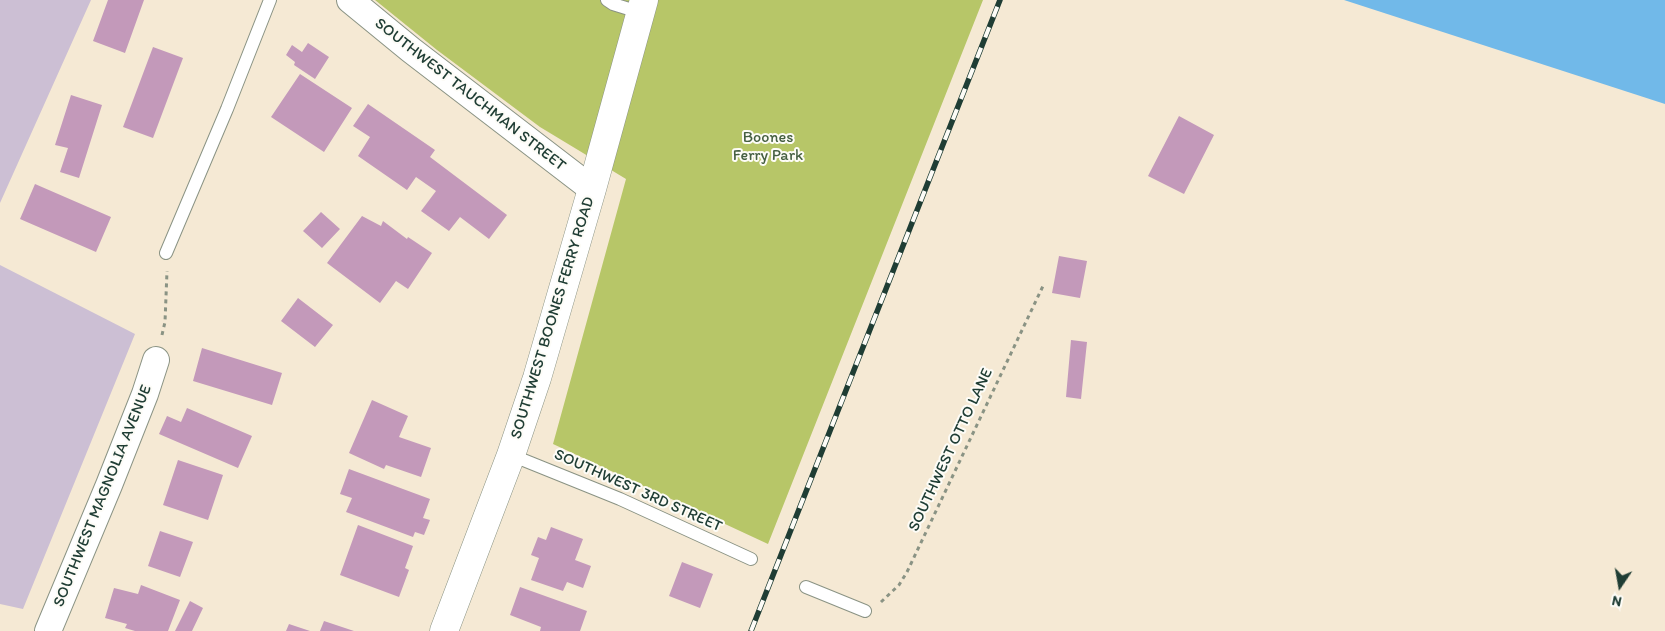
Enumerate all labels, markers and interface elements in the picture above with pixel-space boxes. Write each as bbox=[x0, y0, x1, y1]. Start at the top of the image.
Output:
street label: SOUTHWEST TAUCHMAN STREET bbox=[371, 14, 569, 176]
park label: Boones Ferry Park bbox=[733, 128, 803, 166]
street label: SOUTHWEST BOONES FERRY ROAD bbox=[507, 195, 599, 441]
street label: SOUTHWEST OTTO LANE bbox=[905, 365, 997, 535]
street label: SOUTHWEST MAGNOLIA AVENUE bbox=[50, 382, 156, 610]
street label: SOUTHWEST 3RD STREET bbox=[551, 445, 725, 537]
north arrow bbox=[1595, 561, 1645, 611]
text: N bbox=[1610, 592, 1623, 610]

